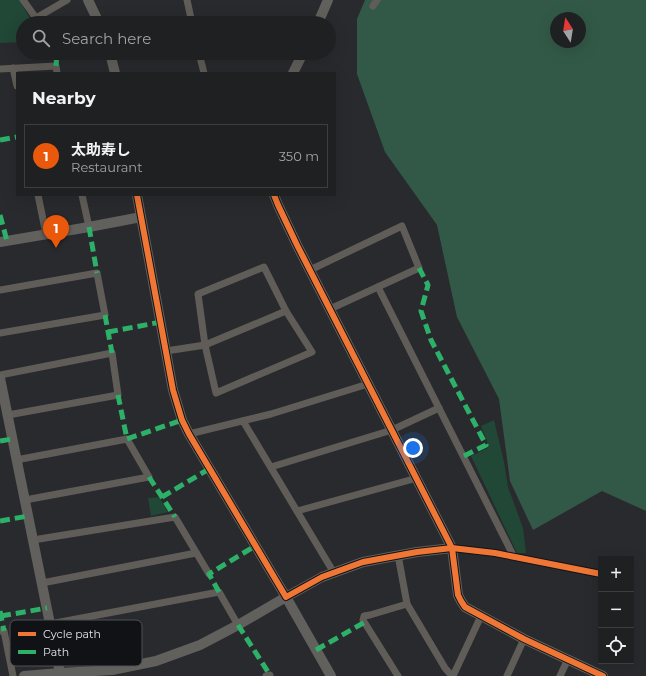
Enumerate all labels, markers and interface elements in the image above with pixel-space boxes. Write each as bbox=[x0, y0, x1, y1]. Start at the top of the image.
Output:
north arrow bbox=[550, 12, 586, 48]
search box bbox=[16, 16, 336, 60]
icon: search bbox=[30, 27, 52, 49]
text: Search here bbox=[62, 29, 151, 48]
text: Nearby bbox=[32, 88, 96, 108]
text: 太助寿し bbox=[71, 140, 131, 159]
text: 1 bbox=[43, 148, 49, 164]
text: 350 m bbox=[279, 148, 319, 164]
text: Restaurant bbox=[71, 159, 142, 175]
pin: 1 bbox=[43, 215, 69, 248]
your location bbox=[403, 438, 423, 458]
map controls bbox=[598, 556, 634, 664]
button: + bbox=[598, 556, 634, 592]
button: − bbox=[598, 592, 634, 628]
legend bbox=[10, 620, 142, 666]
text: Cycle path bbox=[43, 627, 101, 641]
button: locate bbox=[598, 628, 634, 664]
text: Path bbox=[43, 645, 69, 659]

